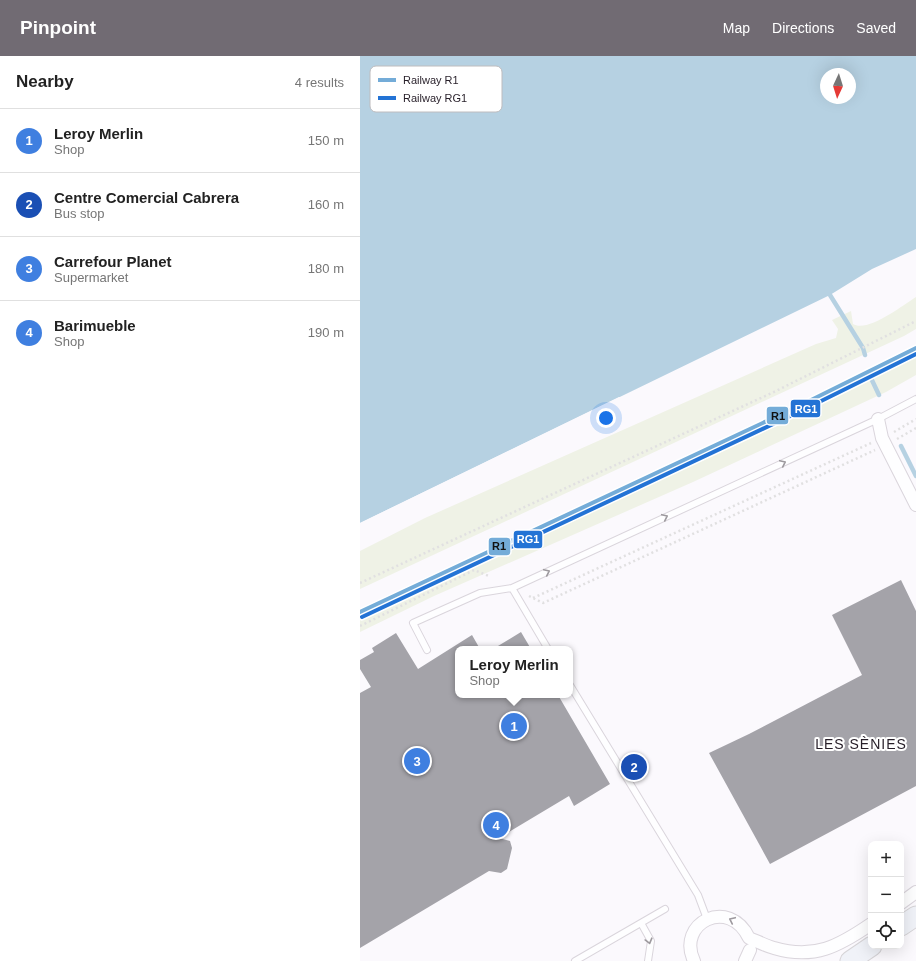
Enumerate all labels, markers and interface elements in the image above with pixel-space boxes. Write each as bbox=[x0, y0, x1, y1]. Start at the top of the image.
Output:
text: Pinpoint bbox=[20, 17, 96, 38]
text: Map bbox=[723, 20, 750, 36]
text: Directions bbox=[772, 20, 834, 36]
text: Saved bbox=[856, 20, 896, 36]
legend bbox=[370, 66, 502, 112]
north arrow bbox=[820, 68, 856, 104]
text: Nearby bbox=[16, 72, 74, 91]
text: Railway R1 bbox=[403, 74, 459, 86]
text: 4 results bbox=[295, 75, 344, 90]
text: Railway RG1 bbox=[403, 92, 467, 104]
text: Leroy Merlin bbox=[54, 125, 143, 142]
text: 1 bbox=[25, 133, 33, 148]
text: 150 m bbox=[308, 133, 344, 148]
text: Shop bbox=[54, 142, 84, 157]
text: Centre Comercial Cabrera bbox=[54, 189, 239, 206]
text: 2 bbox=[25, 197, 33, 212]
text: 160 m bbox=[308, 197, 344, 212]
text: Bus stop bbox=[54, 206, 105, 221]
text: Carrefour Planet bbox=[54, 253, 172, 270]
text: 3 bbox=[25, 261, 33, 276]
text: 180 m bbox=[308, 261, 344, 276]
text: Supermarket bbox=[54, 270, 128, 285]
text: Barimueble bbox=[54, 317, 136, 334]
text: 4 bbox=[25, 325, 33, 340]
text: 190 m bbox=[308, 325, 344, 340]
text: Shop bbox=[54, 334, 84, 349]
line badge: RG1 bbox=[790, 399, 821, 418]
text: RG1 bbox=[795, 403, 817, 415]
line badge: R1 bbox=[766, 406, 789, 425]
your location bbox=[596, 408, 616, 428]
text: R1 bbox=[771, 410, 785, 422]
one-way arrow bbox=[780, 459, 787, 467]
one-way arrow bbox=[661, 514, 669, 522]
line badge: RG1 bbox=[513, 530, 543, 549]
text: RG1 bbox=[517, 533, 539, 545]
line badge: R1 bbox=[488, 537, 511, 556]
text: R1 bbox=[492, 540, 506, 552]
one-way arrow bbox=[543, 569, 551, 577]
popup bbox=[455, 646, 573, 698]
text: Leroy Merlin bbox=[469, 656, 559, 673]
text: Shop bbox=[469, 673, 500, 688]
pin: 1 bbox=[501, 711, 527, 741]
district label: LES SÈNIES bbox=[815, 736, 907, 752]
pin: 3 bbox=[404, 746, 430, 776]
pin: 2 bbox=[621, 752, 647, 782]
pin: 4 bbox=[483, 810, 509, 840]
map controls bbox=[868, 841, 904, 949]
button: + bbox=[868, 841, 904, 877]
button: − bbox=[868, 877, 904, 913]
button: locate bbox=[868, 913, 904, 949]
one-way arrow bbox=[728, 917, 736, 925]
one-way arrow bbox=[644, 938, 653, 945]

